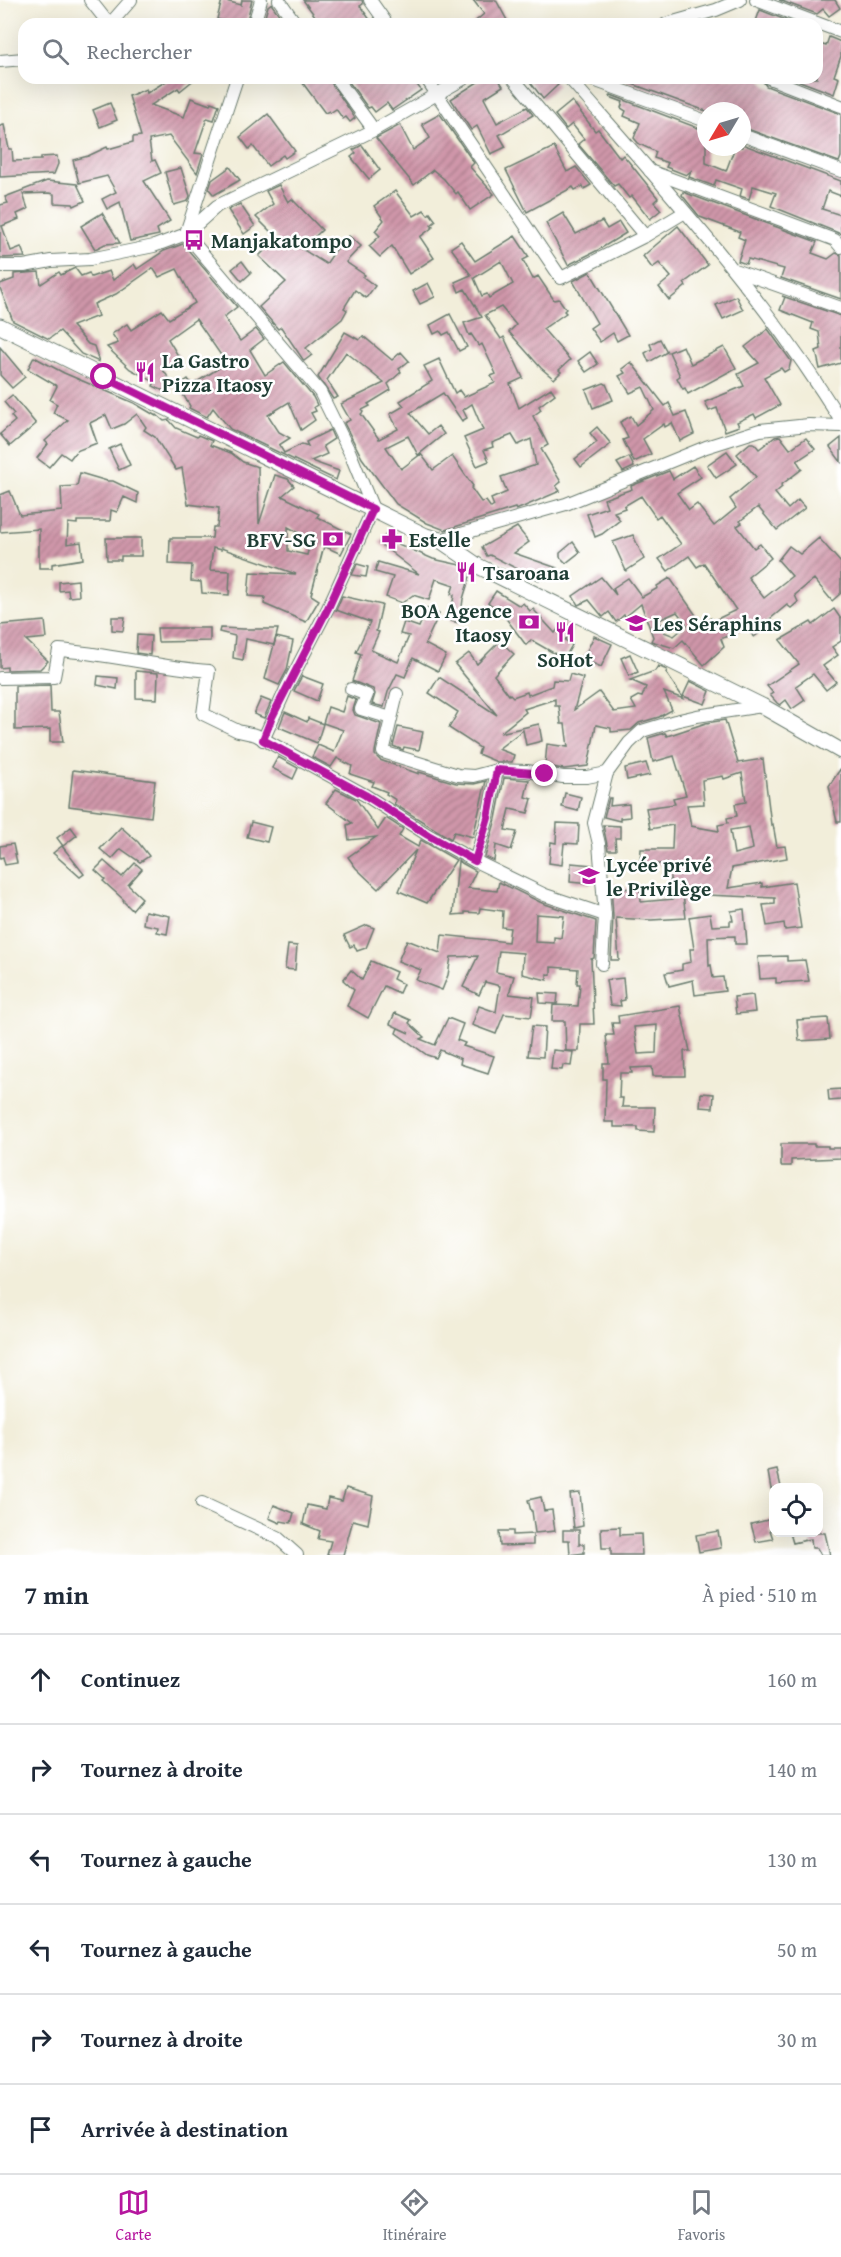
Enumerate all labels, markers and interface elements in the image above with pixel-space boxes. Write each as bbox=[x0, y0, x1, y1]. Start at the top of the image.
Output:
search box bbox=[18, 18, 823, 84]
icon: search bbox=[39, 35, 72, 68]
text: Rechercher bbox=[87, 35, 192, 67]
north arrow bbox=[697, 102, 751, 156]
place label: Manjakatompo bbox=[211, 225, 352, 256]
bus stop icon: Manjakatompo bbox=[182, 228, 206, 252]
place label: La Gastro Pizza Itaosy bbox=[162, 345, 273, 400]
restaurant icon: La Gastro Pizza Itaosy bbox=[133, 360, 157, 384]
route start bbox=[90, 363, 116, 389]
place label: BFV-SG bbox=[247, 524, 316, 555]
place label: Estelle bbox=[409, 524, 471, 555]
bank icon: BFV-SG bbox=[321, 527, 345, 551]
pharmacy icon: Estelle bbox=[380, 527, 404, 551]
place label: Tsaroana bbox=[483, 557, 570, 588]
restaurant icon: Tsaroana bbox=[454, 560, 478, 584]
place label: BOA Agence Itaosy bbox=[401, 595, 512, 650]
place label: Les Séraphins bbox=[653, 608, 782, 639]
bank icon: BOA Agence Itaosy bbox=[517, 610, 541, 634]
school or university icon: Les Séraphins bbox=[624, 611, 648, 635]
restaurant icon: SoHot bbox=[553, 620, 577, 644]
place label: SoHot bbox=[537, 644, 593, 675]
route end bbox=[531, 760, 557, 786]
place label: Lycée privé le Privilège bbox=[606, 849, 712, 904]
school or university icon: Lycée privé le Privilège bbox=[577, 864, 601, 888]
map controls bbox=[769, 1483, 823, 1537]
button: locate bbox=[769, 1483, 823, 1537]
text: 7 min bbox=[24, 1575, 89, 1614]
text: À pied · 510 m bbox=[702, 1580, 817, 1609]
icon: ahead bbox=[24, 1663, 57, 1696]
text: Continuez bbox=[81, 1663, 180, 1695]
text: 160 m bbox=[767, 1665, 817, 1694]
icon: right bbox=[24, 1753, 57, 1786]
text: Tournez à droite bbox=[81, 1753, 243, 1785]
text: 140 m bbox=[767, 1755, 817, 1784]
icon: left bbox=[24, 1843, 57, 1876]
text: Tournez à gauche bbox=[81, 1843, 252, 1875]
text: 130 m bbox=[767, 1845, 817, 1874]
icon: left bbox=[24, 1933, 57, 1966]
text: Tournez à gauche bbox=[81, 1933, 252, 1965]
text: 50 m bbox=[777, 1935, 817, 1964]
icon: right bbox=[24, 2023, 57, 2056]
text: Tournez à droite bbox=[81, 2023, 243, 2055]
text: 30 m bbox=[777, 2025, 817, 2054]
icon: arrive bbox=[24, 2113, 57, 2146]
text: Arrivée à destination bbox=[81, 2113, 288, 2145]
tab: Carte bbox=[116, 2186, 152, 2246]
tab: Itinéraire bbox=[383, 2186, 447, 2246]
tab: Favoris bbox=[678, 2186, 725, 2246]

